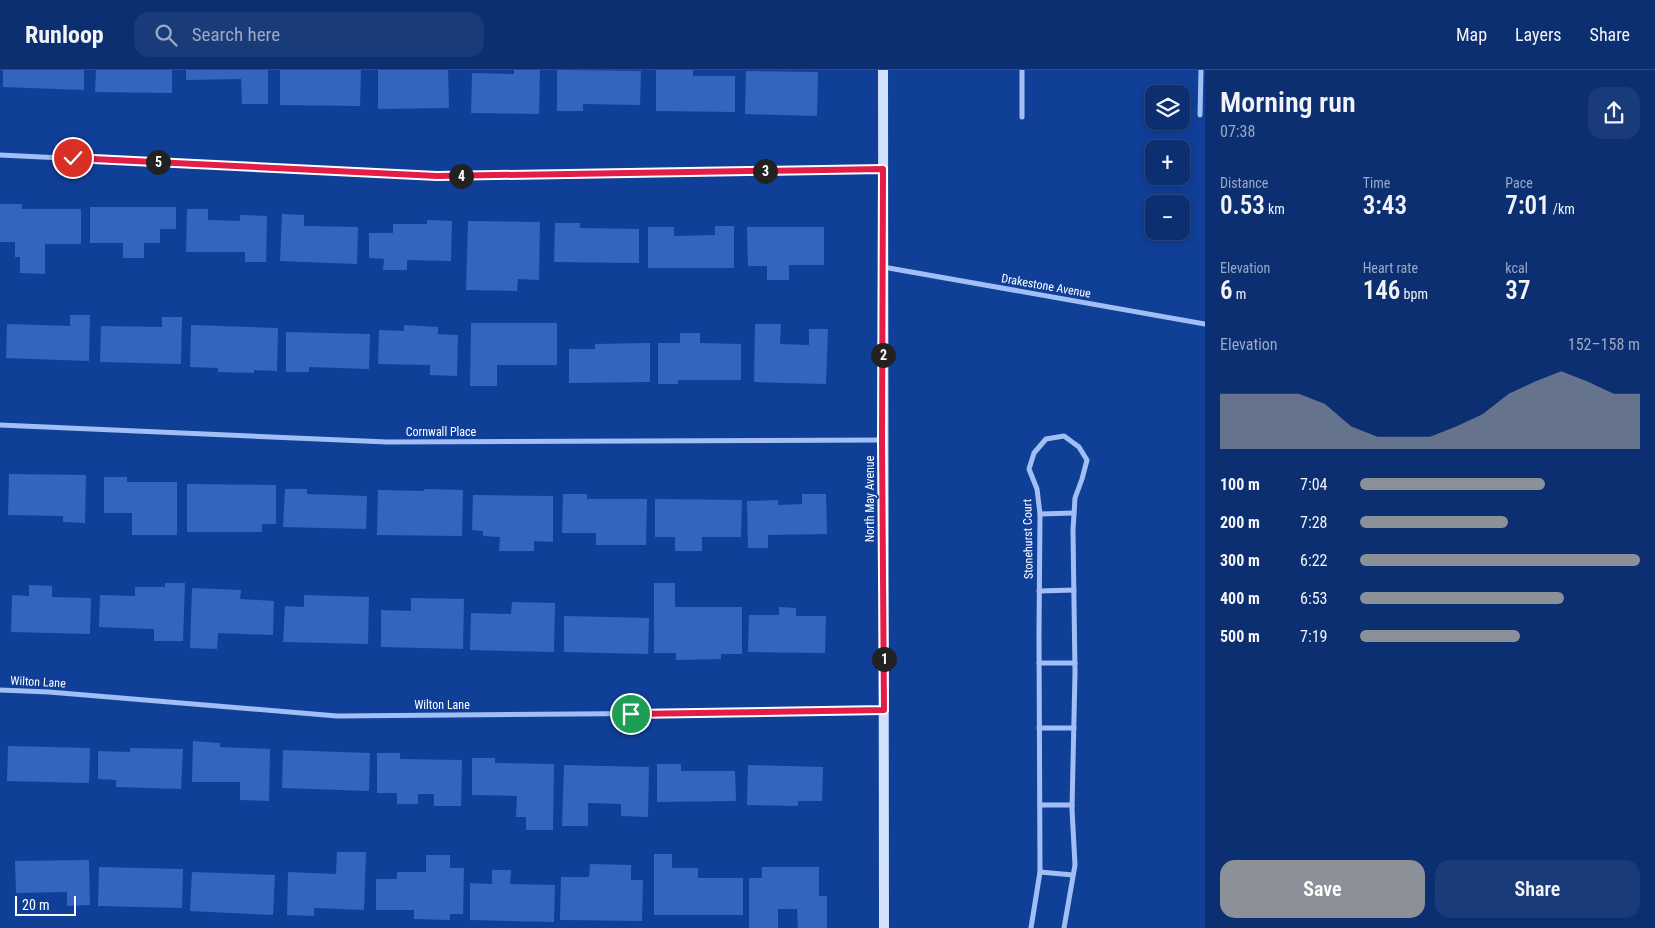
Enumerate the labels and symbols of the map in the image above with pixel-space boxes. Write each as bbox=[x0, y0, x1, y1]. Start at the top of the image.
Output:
pin bbox=[52, 137, 94, 179]
pin: 5 bbox=[146, 150, 170, 174]
pin: 3 bbox=[752, 158, 778, 184]
pin: 4 bbox=[448, 164, 474, 188]
street label: Drakestone Avenue bbox=[1000, 271, 1092, 301]
pin: 2 bbox=[870, 342, 896, 368]
street label: Cornwall Place bbox=[406, 425, 477, 439]
street label: North May Avenue bbox=[863, 455, 877, 542]
street label: Stonehurst Court bbox=[1020, 498, 1036, 579]
pin: 1 bbox=[872, 646, 896, 672]
street label: Wilton Lane bbox=[10, 674, 66, 690]
pin bbox=[610, 693, 652, 735]
street label: Wilton Lane bbox=[414, 698, 470, 712]
scale bar bbox=[15, 893, 76, 916]

